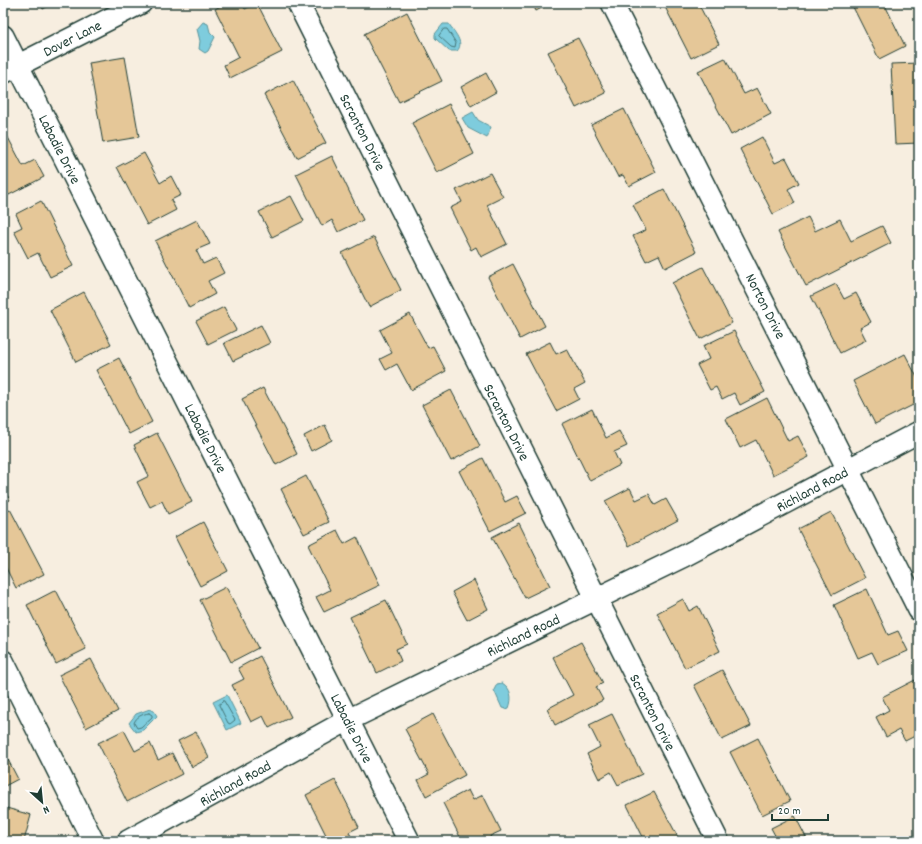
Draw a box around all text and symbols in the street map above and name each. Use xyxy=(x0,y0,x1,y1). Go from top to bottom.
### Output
street label: Dover Lane xyxy=(40,16,106,64)
street label: Scranton Drive xyxy=(332,91,390,176)
street label: Labadie Drive xyxy=(31,111,85,189)
street label: Norton Drive xyxy=(738,270,790,344)
street label: Scranton Drive xyxy=(476,381,534,466)
street label: Labadie Drive xyxy=(177,400,231,478)
street label: Richland Road xyxy=(773,463,853,519)
street label: Richland Road xyxy=(484,610,564,664)
street label: Scranton Drive xyxy=(622,671,680,756)
street label: Labadie Drive xyxy=(323,690,377,768)
street label: Richland Road xyxy=(196,756,276,814)
north arrow xyxy=(22,782,62,822)
scale bar xyxy=(772,796,828,822)
text: N xyxy=(39,801,52,818)
text: 20 m xyxy=(778,803,801,820)

